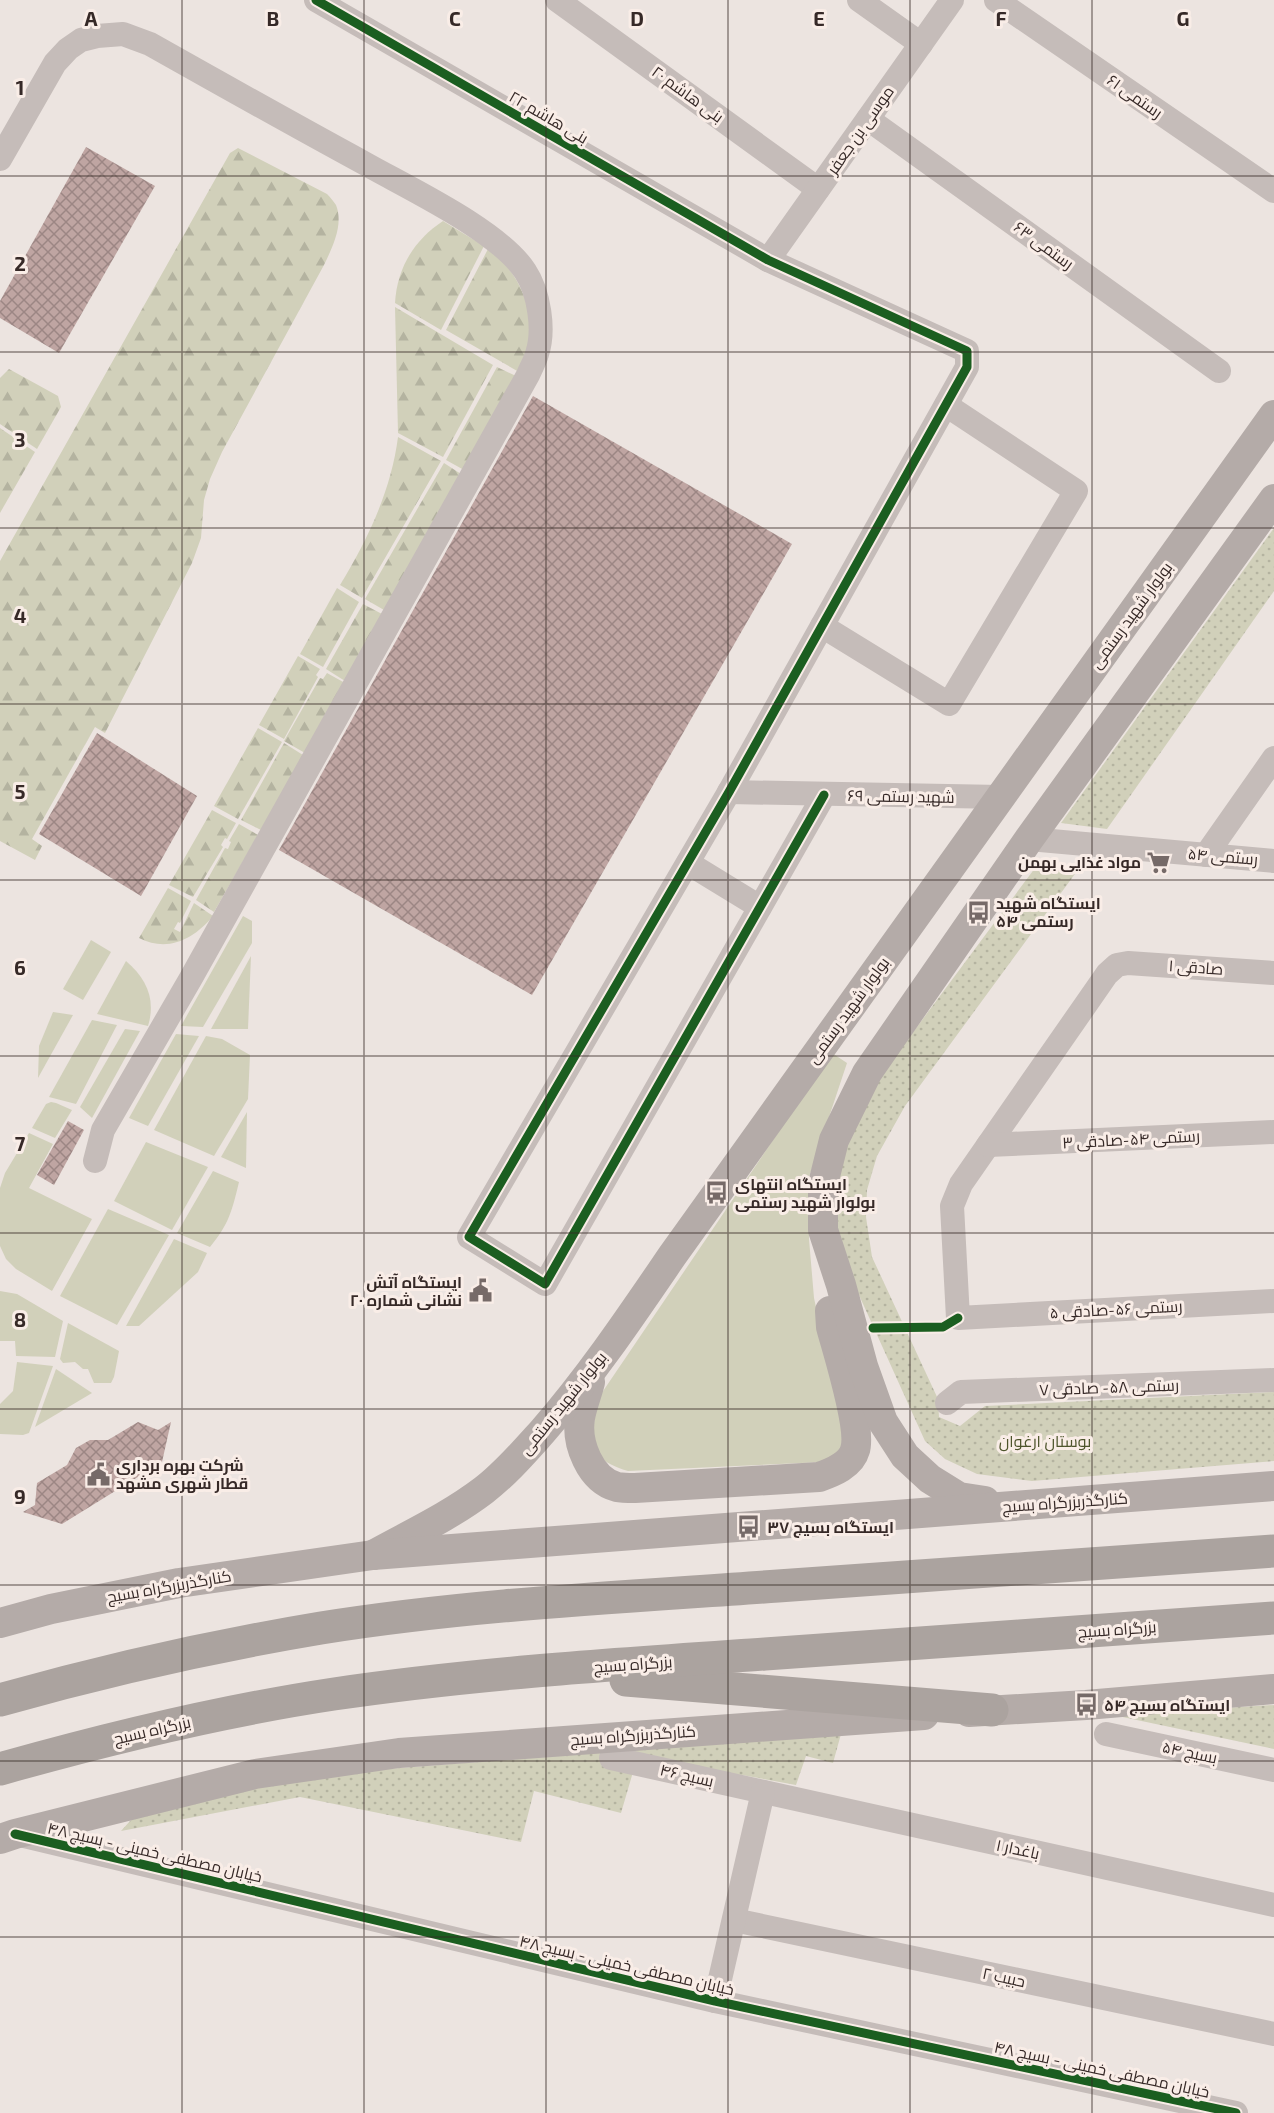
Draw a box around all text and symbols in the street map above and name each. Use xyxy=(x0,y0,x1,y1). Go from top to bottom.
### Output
text: A xyxy=(84,6,98,30)
text: B xyxy=(267,6,279,30)
text: C xyxy=(449,6,461,30)
text: D xyxy=(630,6,644,30)
text: E xyxy=(813,6,825,30)
text: F xyxy=(995,6,1007,30)
text: G xyxy=(1177,6,1189,30)
street label: بنی هاشم ۲۰ xyxy=(647,61,728,128)
street label: رستمی ۶۱ xyxy=(1103,70,1167,123)
text: 1 xyxy=(16,75,24,99)
street label: موسی بن جعفر xyxy=(822,82,899,180)
street label: بنی هاشم ۲۲ xyxy=(505,86,592,149)
street label: رستمی ۶۳ xyxy=(1010,217,1078,274)
text: 2 xyxy=(14,251,26,275)
text: 3 xyxy=(14,427,26,451)
street label: بولوار شهید رستمی xyxy=(1086,558,1177,673)
text: 4 xyxy=(14,603,27,627)
text: 5 xyxy=(14,779,26,803)
street label: شهید رستمی ۶۹ xyxy=(847,785,955,808)
street label: رستمی ۵۴ xyxy=(1187,843,1259,870)
supermarket icon: مواد غذایی بهمن xyxy=(1146,849,1172,875)
place label: مواد غذایی بهمن xyxy=(1018,852,1141,872)
place label: ایستگاه شهید رستمی ۵۴ xyxy=(996,893,1101,931)
bus stop icon: ایستگاه شهید رستمی ۵۴ xyxy=(965,899,991,925)
street label: بولوار شهید رستمی xyxy=(803,953,894,1068)
text: 6 xyxy=(14,955,26,979)
street label: صادقی ۱ xyxy=(1168,955,1224,980)
street label: رستمی ۵۴-صادقی ۳ xyxy=(1062,1125,1200,1154)
text: 7 xyxy=(15,1131,26,1155)
place label: ایستگاه انتهای بولوار شهید رستمی xyxy=(735,1174,875,1212)
bus stop icon: ایستگاه انتهای بولوار شهید رستمی xyxy=(704,1180,730,1206)
place label: ایستگاه آتش نشانی شماره ۲۰ xyxy=(350,1272,462,1310)
public building icon: ایستگاه آتش نشانی شماره ۲۰ xyxy=(467,1278,493,1304)
street label: رستمی ۵۶-صادقی ۵ xyxy=(1049,1296,1183,1323)
text: 8 xyxy=(14,1307,26,1331)
street label: بولوار شهید رستمی xyxy=(515,1347,612,1459)
street label: رستمی ۵۸- صادقی ۷ xyxy=(1039,1375,1179,1400)
park label: بوستان ارغوان xyxy=(999,1431,1091,1452)
place label: شرکت بهره برداری قطار شهری مشهد xyxy=(116,1455,248,1493)
public building icon: شرکت بهره برداری قطار شهری مشهد xyxy=(85,1461,111,1487)
text: 9 xyxy=(14,1484,26,1508)
street label: کنارگذربزرگراه بسیج xyxy=(1001,1488,1129,1518)
bus stop icon: ایستگاه بسیج ۳۷ xyxy=(736,1514,762,1540)
place label: ایستگاه بسیج ۳۷ xyxy=(767,1517,894,1538)
street label: کنارگذربزرگراه بسیج xyxy=(105,1565,233,1609)
street label: بزرگراه بسیج xyxy=(1077,1616,1157,1644)
street label: بزرگراه بسیج xyxy=(593,1651,673,1679)
bus stop icon: ایستگاه بسیج ۵۴ xyxy=(1073,1692,1099,1718)
place label: ایستگاه بسیج ۵۴ xyxy=(1104,1695,1230,1716)
street label: بزرگراه بسیج xyxy=(111,1711,193,1751)
street label: کنارگذربزرگراه بسیج xyxy=(569,1721,697,1751)
street label: بسیج ۵۴ xyxy=(1160,1736,1219,1770)
street label: بسیج ۴۶ xyxy=(658,1759,716,1793)
street label: خیابان مصطفی خمینی - بسیج ۴۸ xyxy=(45,1818,264,1888)
street label: باغدار ۱ xyxy=(994,1835,1042,1863)
street label: خیابان مصطفی خمینی - بسیج ۴۸ xyxy=(517,1931,736,2001)
street label: حبیب ۲ xyxy=(981,1963,1027,1991)
street label: خیابان مصطفی خمینی - بسیج ۴۸ xyxy=(992,2036,1212,2104)

